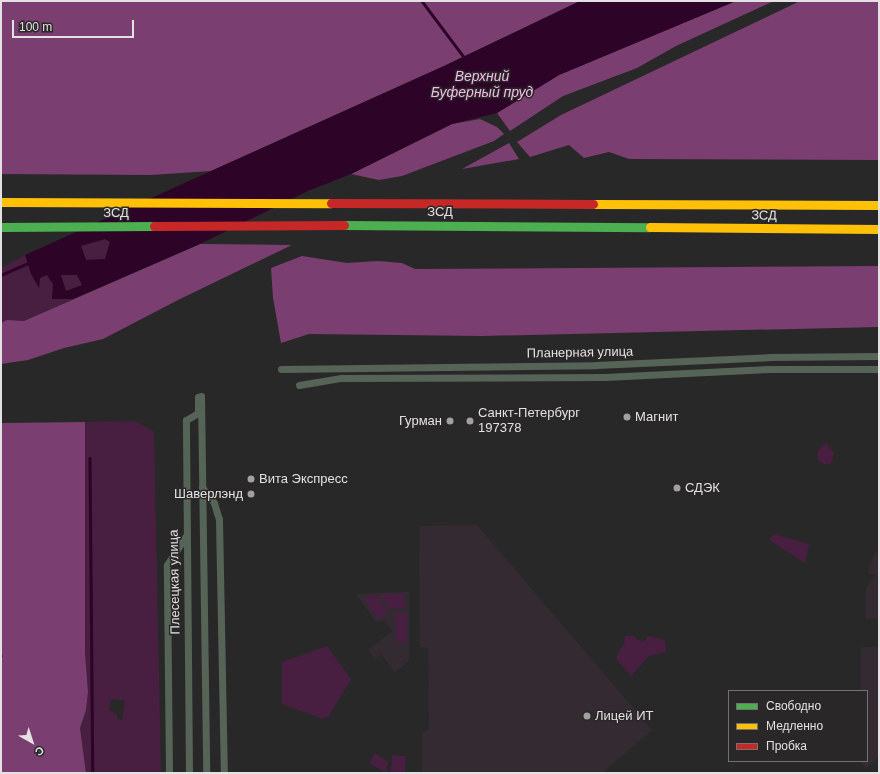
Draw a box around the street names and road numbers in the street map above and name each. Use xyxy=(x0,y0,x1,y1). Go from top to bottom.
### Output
street label: ЗСД xyxy=(427,204,453,220)
street label: ЗСД xyxy=(103,205,129,221)
street label: ЗСД xyxy=(751,208,777,224)
street label: Планерная улица xyxy=(527,344,633,362)
street label: Плесецкая улица xyxy=(166,529,184,635)

